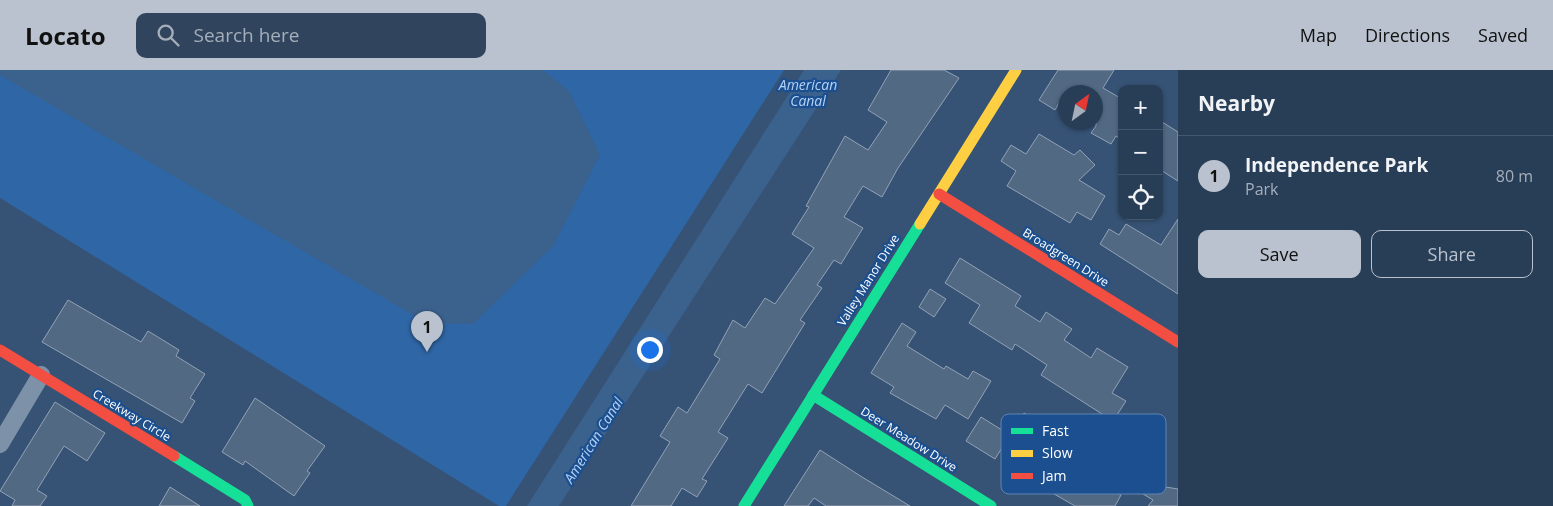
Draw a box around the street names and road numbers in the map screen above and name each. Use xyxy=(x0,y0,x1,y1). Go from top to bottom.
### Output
street label: Broadgreen Drive xyxy=(1020,224,1113,290)
street label: Valley Manor Drive xyxy=(833,231,903,329)
street label: Creekway Circle xyxy=(90,385,174,445)
street label: Deer Meadow Drive xyxy=(858,402,961,476)

